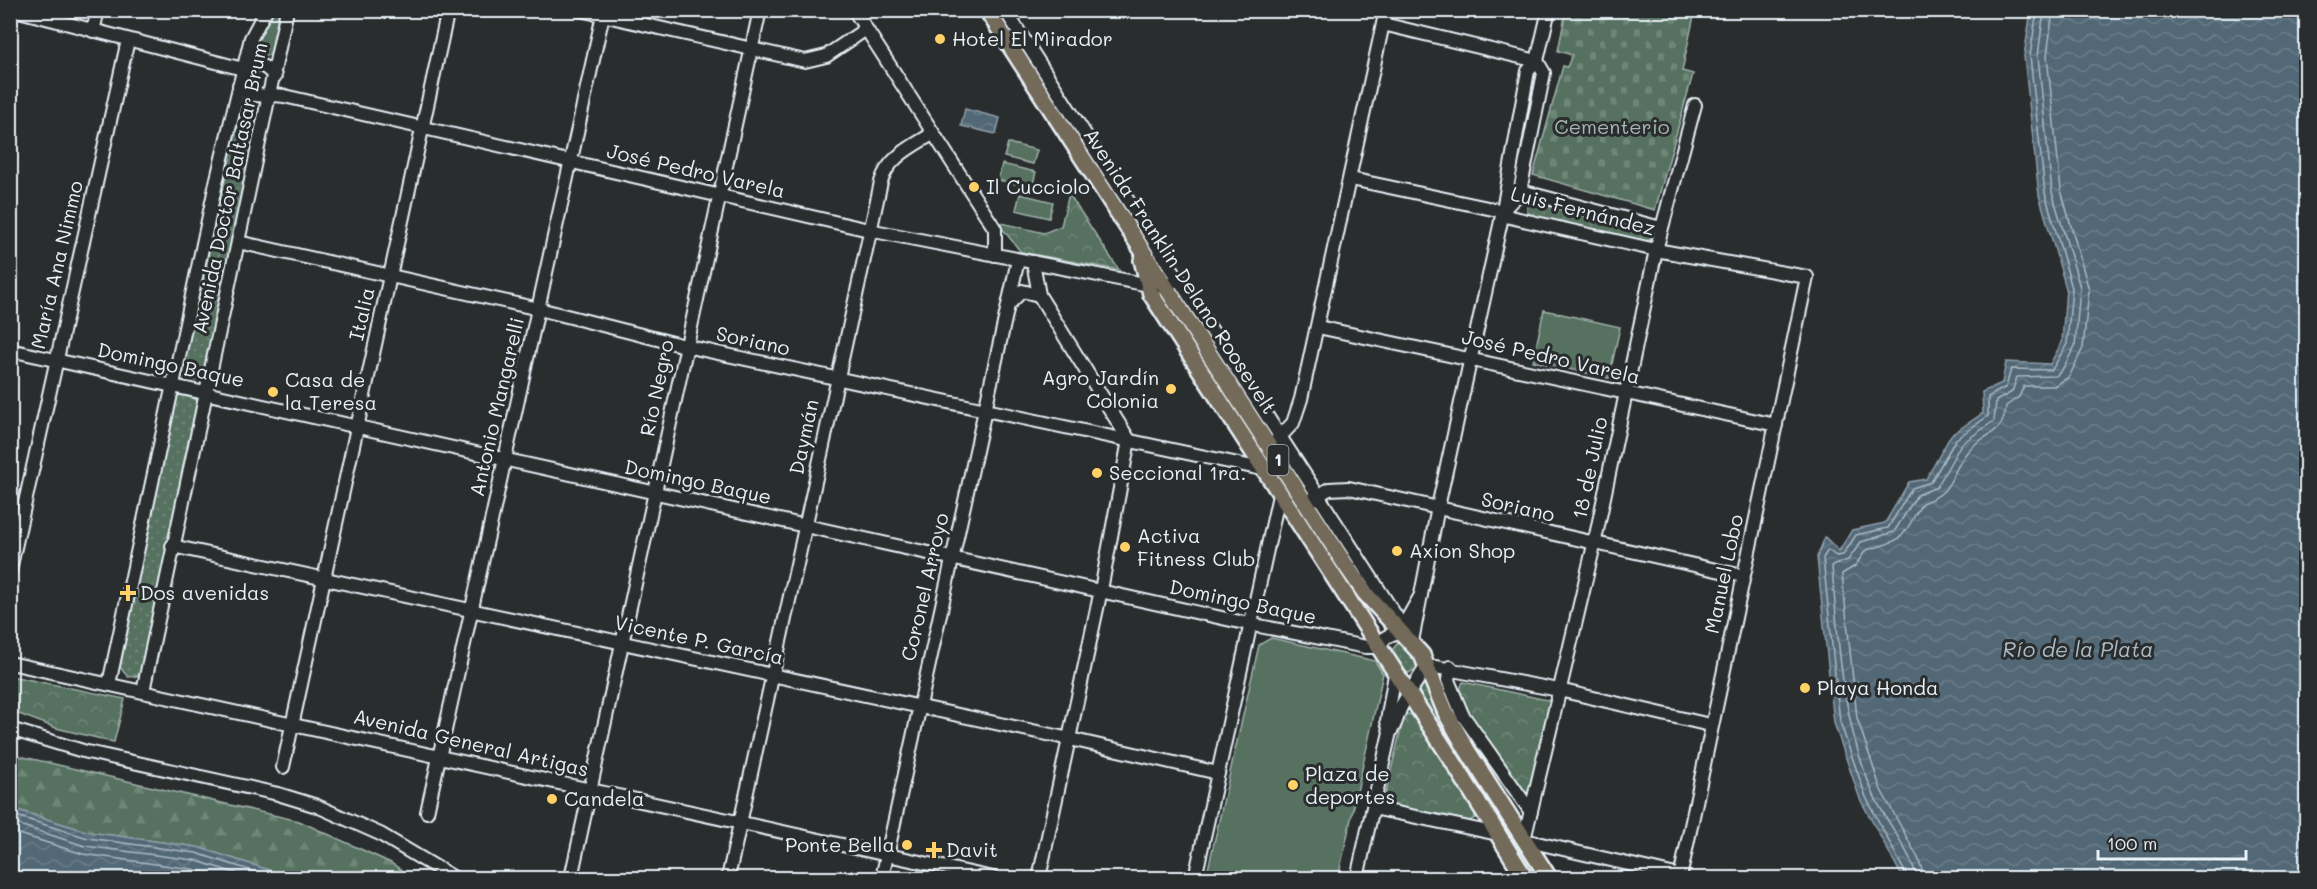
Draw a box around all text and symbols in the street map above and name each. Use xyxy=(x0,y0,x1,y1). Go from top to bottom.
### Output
place label: Hotel El Mirador xyxy=(952,25,1113,51)
marker: Hotel El Mirador xyxy=(933,32,947,46)
street label: Avenida Doctor Baltasar Brum xyxy=(185,40,273,336)
park label: Cementerio xyxy=(1554,113,1670,139)
street label: Avenida Franklin Delano Roosevelt xyxy=(1078,123,1283,418)
street label: José Pedro Varela xyxy=(605,137,788,203)
place label: Il Cucciolo xyxy=(986,173,1090,199)
street label: María Ana Nimmo xyxy=(24,178,88,351)
marker: Il Cucciolo xyxy=(967,180,981,194)
street label: Luis Fernández xyxy=(1508,180,1658,241)
street label: Italia xyxy=(342,285,380,343)
street label: Antonio Mangarelli xyxy=(463,315,529,499)
street label: Soriano xyxy=(714,320,793,361)
street label: José Pedro Varela xyxy=(1460,323,1643,389)
street label: Domingo Baque xyxy=(95,336,247,392)
street label: Río Negro xyxy=(633,337,679,438)
place label: Agro Jardín Colonia xyxy=(1042,364,1159,413)
place label: Casa de la Teresa xyxy=(285,366,377,415)
marker: Agro Jardín Colonia xyxy=(1164,382,1178,396)
marker: Casa de la Teresa xyxy=(266,385,280,399)
street label: Daymán xyxy=(782,397,824,477)
street label: 18 de Julio xyxy=(1566,414,1613,521)
road number: 1 xyxy=(1268,445,1288,475)
street label: Domingo Baque xyxy=(622,453,774,509)
place label: Seccional 1ra. xyxy=(1109,459,1246,485)
marker: Seccional 1ra. xyxy=(1090,466,1104,480)
street label: Soriano xyxy=(1479,485,1558,527)
street label: Coronel Arroyo xyxy=(894,510,954,663)
street label: Manuel Lobo xyxy=(1698,512,1748,636)
place label: Activa Fitness Club xyxy=(1137,522,1255,571)
place label: Axion Shop xyxy=(1409,537,1515,563)
marker: Activa Fitness Club xyxy=(1118,540,1132,554)
marker: Axion Shop xyxy=(1390,544,1404,558)
street label: Domingo Baque xyxy=(1167,573,1319,629)
place label: Dos avenidas xyxy=(140,579,269,605)
marker: Dos avenidas xyxy=(121,586,135,600)
street label: Vicente P. García xyxy=(612,608,786,670)
water label: Río de la Plata xyxy=(2003,635,2153,662)
place label: Playa Honda xyxy=(1817,674,1938,700)
marker: Playa Honda xyxy=(1798,681,1812,695)
street label: Avenida General Artigas xyxy=(351,702,591,782)
place label: Plaza de deportes xyxy=(1305,760,1395,809)
marker: Plaza de deportes xyxy=(1286,778,1300,792)
place label: Candela xyxy=(564,785,644,811)
marker: Candela xyxy=(545,792,559,806)
scale bar xyxy=(2098,823,2246,861)
place label: Ponte Bella xyxy=(785,831,895,857)
text: 100 m xyxy=(2107,831,2157,855)
place label: Davit xyxy=(946,836,998,862)
marker: Ponte Bella xyxy=(900,838,914,852)
marker: Davit xyxy=(927,843,941,857)

